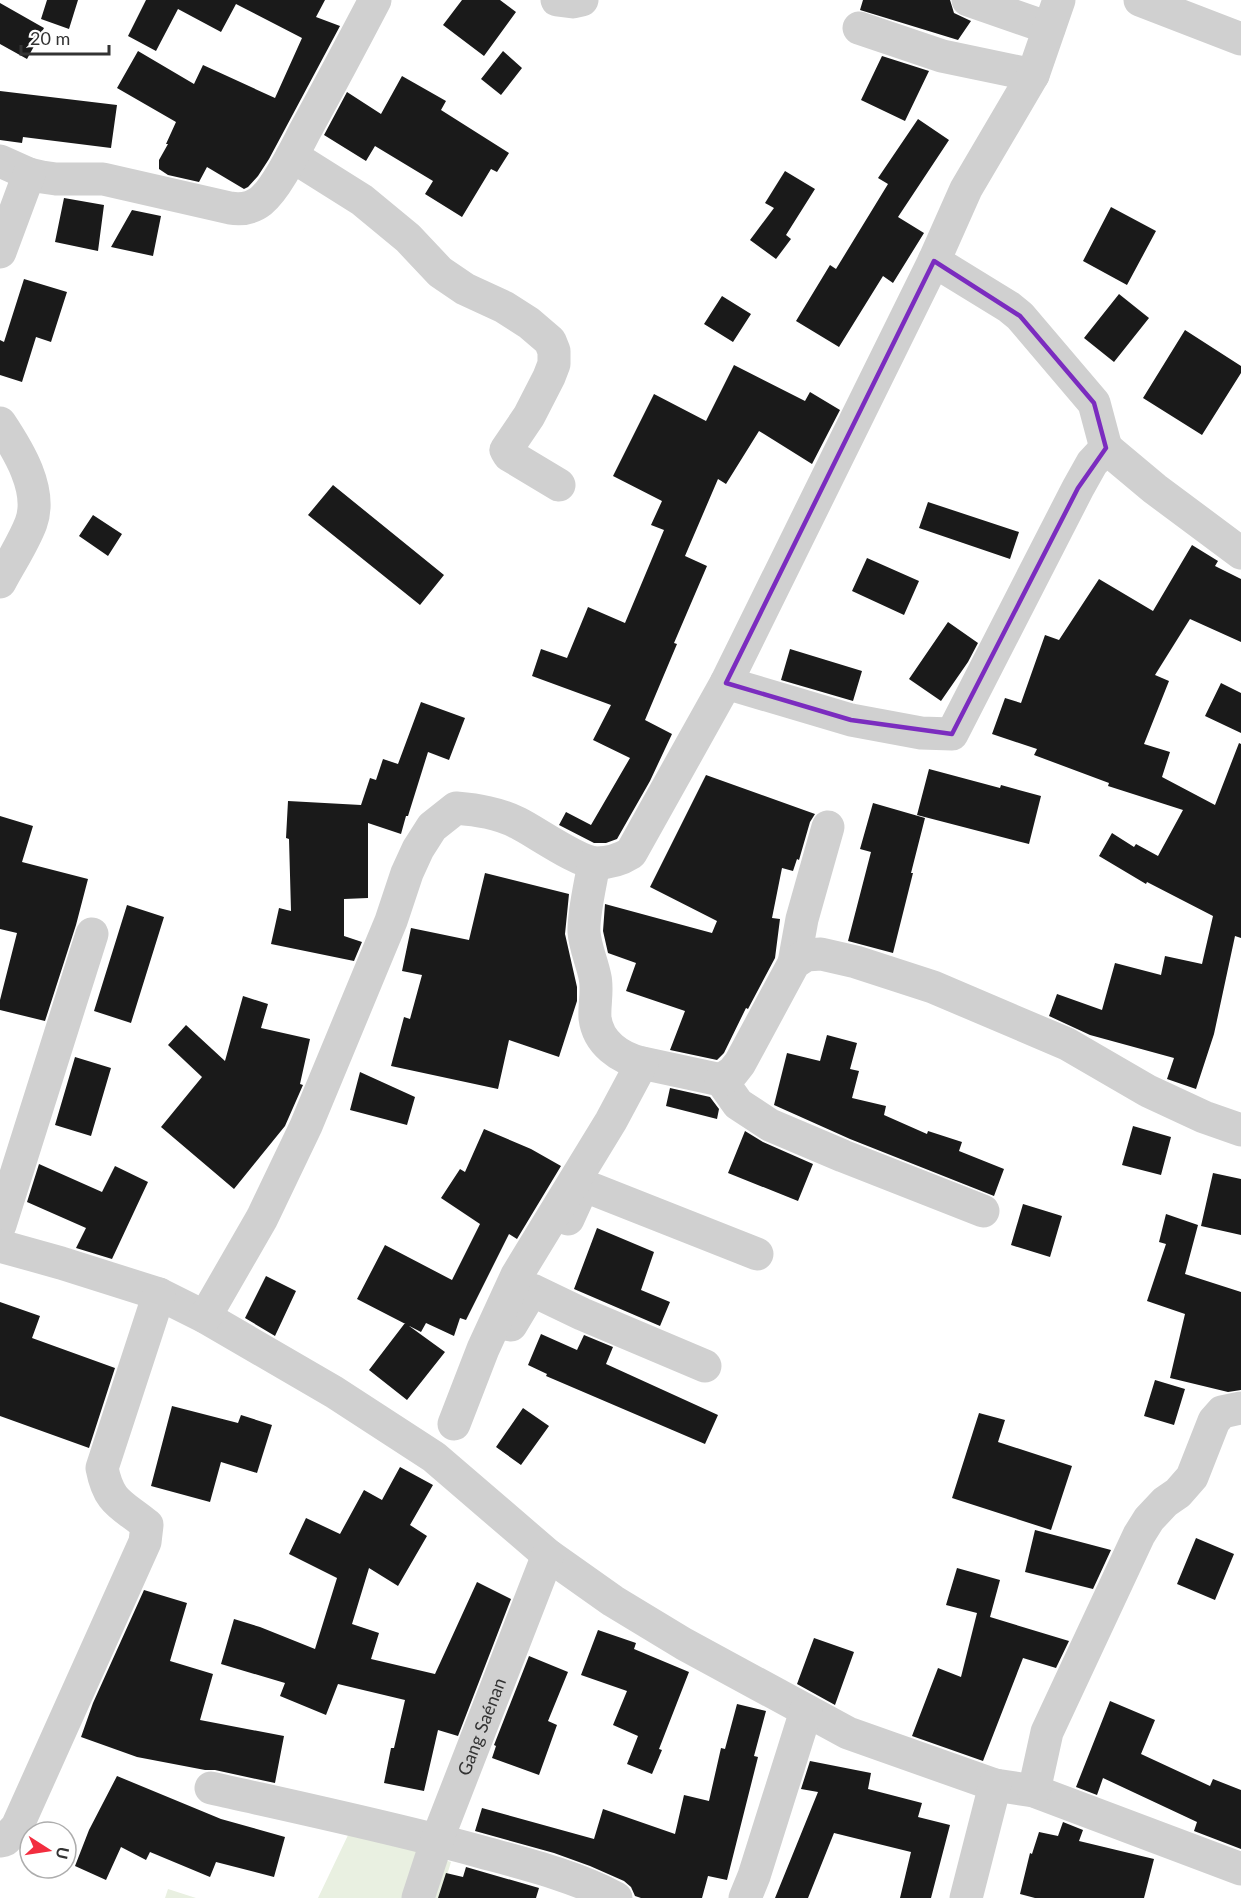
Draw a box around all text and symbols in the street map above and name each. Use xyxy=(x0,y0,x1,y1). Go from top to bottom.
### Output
scale bar xyxy=(21,18,110,56)
text: 20 m xyxy=(30,27,70,49)
street label: Gang Saénan xyxy=(452,1674,510,1778)
north arrow xyxy=(18,1820,78,1880)
text: U xyxy=(53,1845,74,1861)

